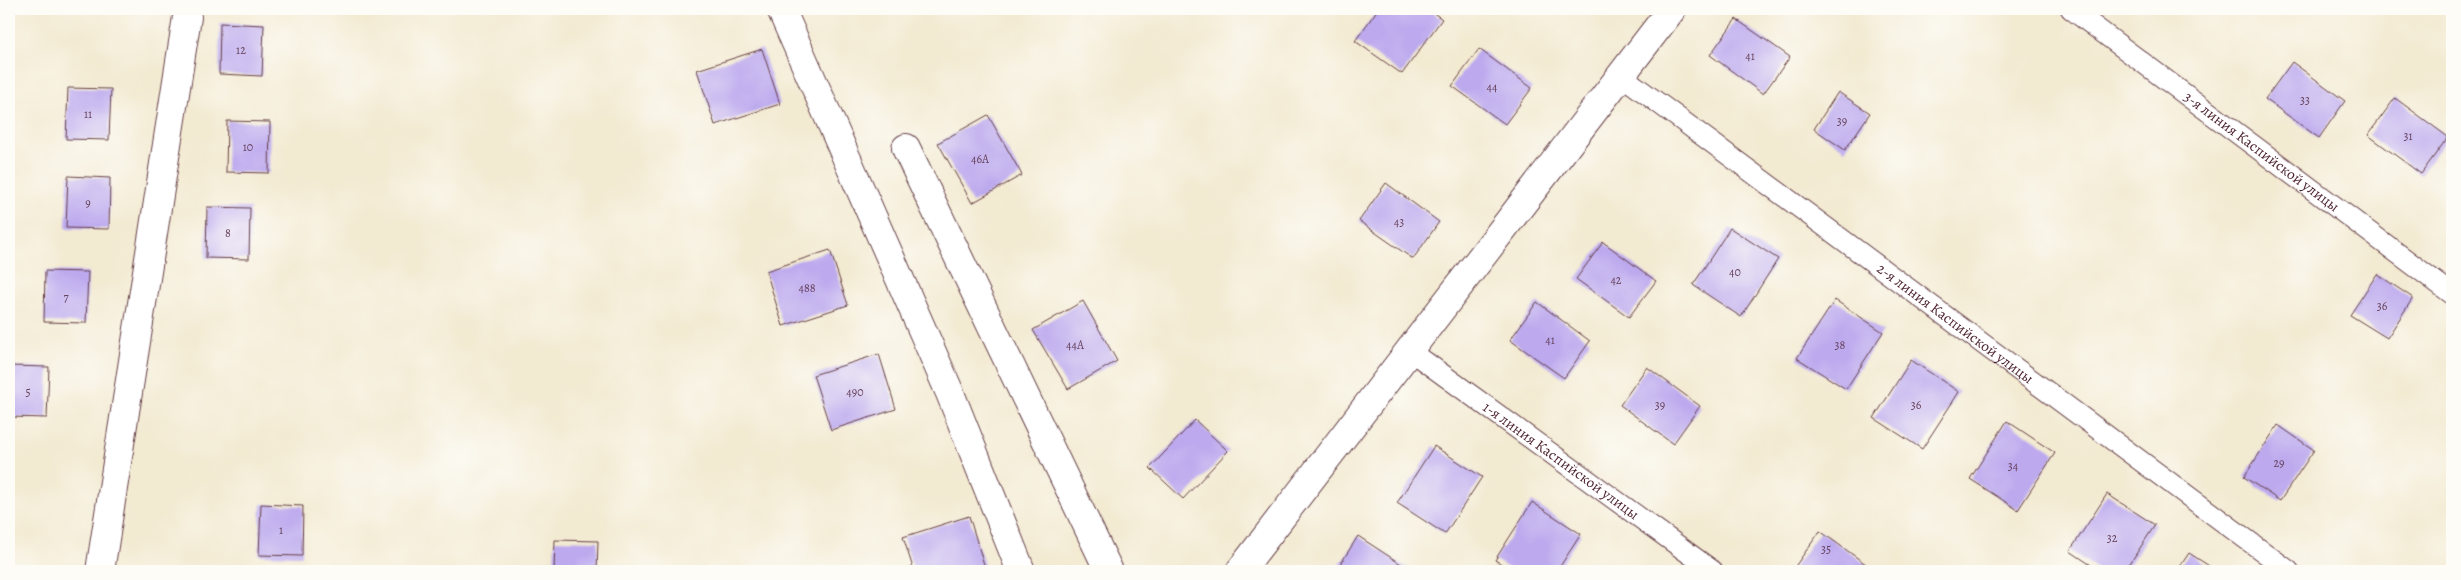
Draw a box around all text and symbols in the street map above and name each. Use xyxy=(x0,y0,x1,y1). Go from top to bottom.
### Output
house number: 12 xyxy=(236,42,246,58)
house number: 41 xyxy=(1745,48,1755,64)
house number: 44 xyxy=(1487,79,1498,95)
street label: 3-я линия Каспийской улицы xyxy=(2180,87,2344,216)
house number: 33 xyxy=(2300,92,2310,108)
house number: 11 xyxy=(84,106,92,122)
house number: 39 xyxy=(1837,113,1847,129)
house number: 31 xyxy=(2403,128,2413,144)
house number: 10 xyxy=(243,139,253,155)
house number: 46А xyxy=(971,151,990,167)
house number: 9 xyxy=(85,195,91,211)
house number: 43 xyxy=(1394,214,1404,230)
house number: 8 xyxy=(225,225,231,241)
street label: 2-я линия Каспийской улицы xyxy=(1873,259,2038,388)
house number: 40 xyxy=(1729,264,1741,280)
house number: 42 xyxy=(1610,272,1622,288)
house number: 488 xyxy=(798,280,816,296)
house number: 7 xyxy=(63,289,69,305)
house number: 36 xyxy=(2377,298,2388,314)
house number: 41 xyxy=(1545,332,1555,348)
house number: 44А xyxy=(1066,337,1085,353)
house number: 38 xyxy=(1835,337,1846,353)
house number: 5 xyxy=(25,384,31,400)
house number: 490 xyxy=(846,384,864,400)
street label: 1-я линия Каспийской улицы xyxy=(1479,397,1643,524)
house number: 39 xyxy=(1655,397,1665,413)
house number: 36 xyxy=(1911,397,1922,413)
house number: 29 xyxy=(2273,455,2285,471)
house number: 34 xyxy=(2008,458,2019,474)
house number: 1 xyxy=(279,522,283,538)
house number: 32 xyxy=(2107,530,2118,546)
house number: 35 xyxy=(1821,541,1831,557)

